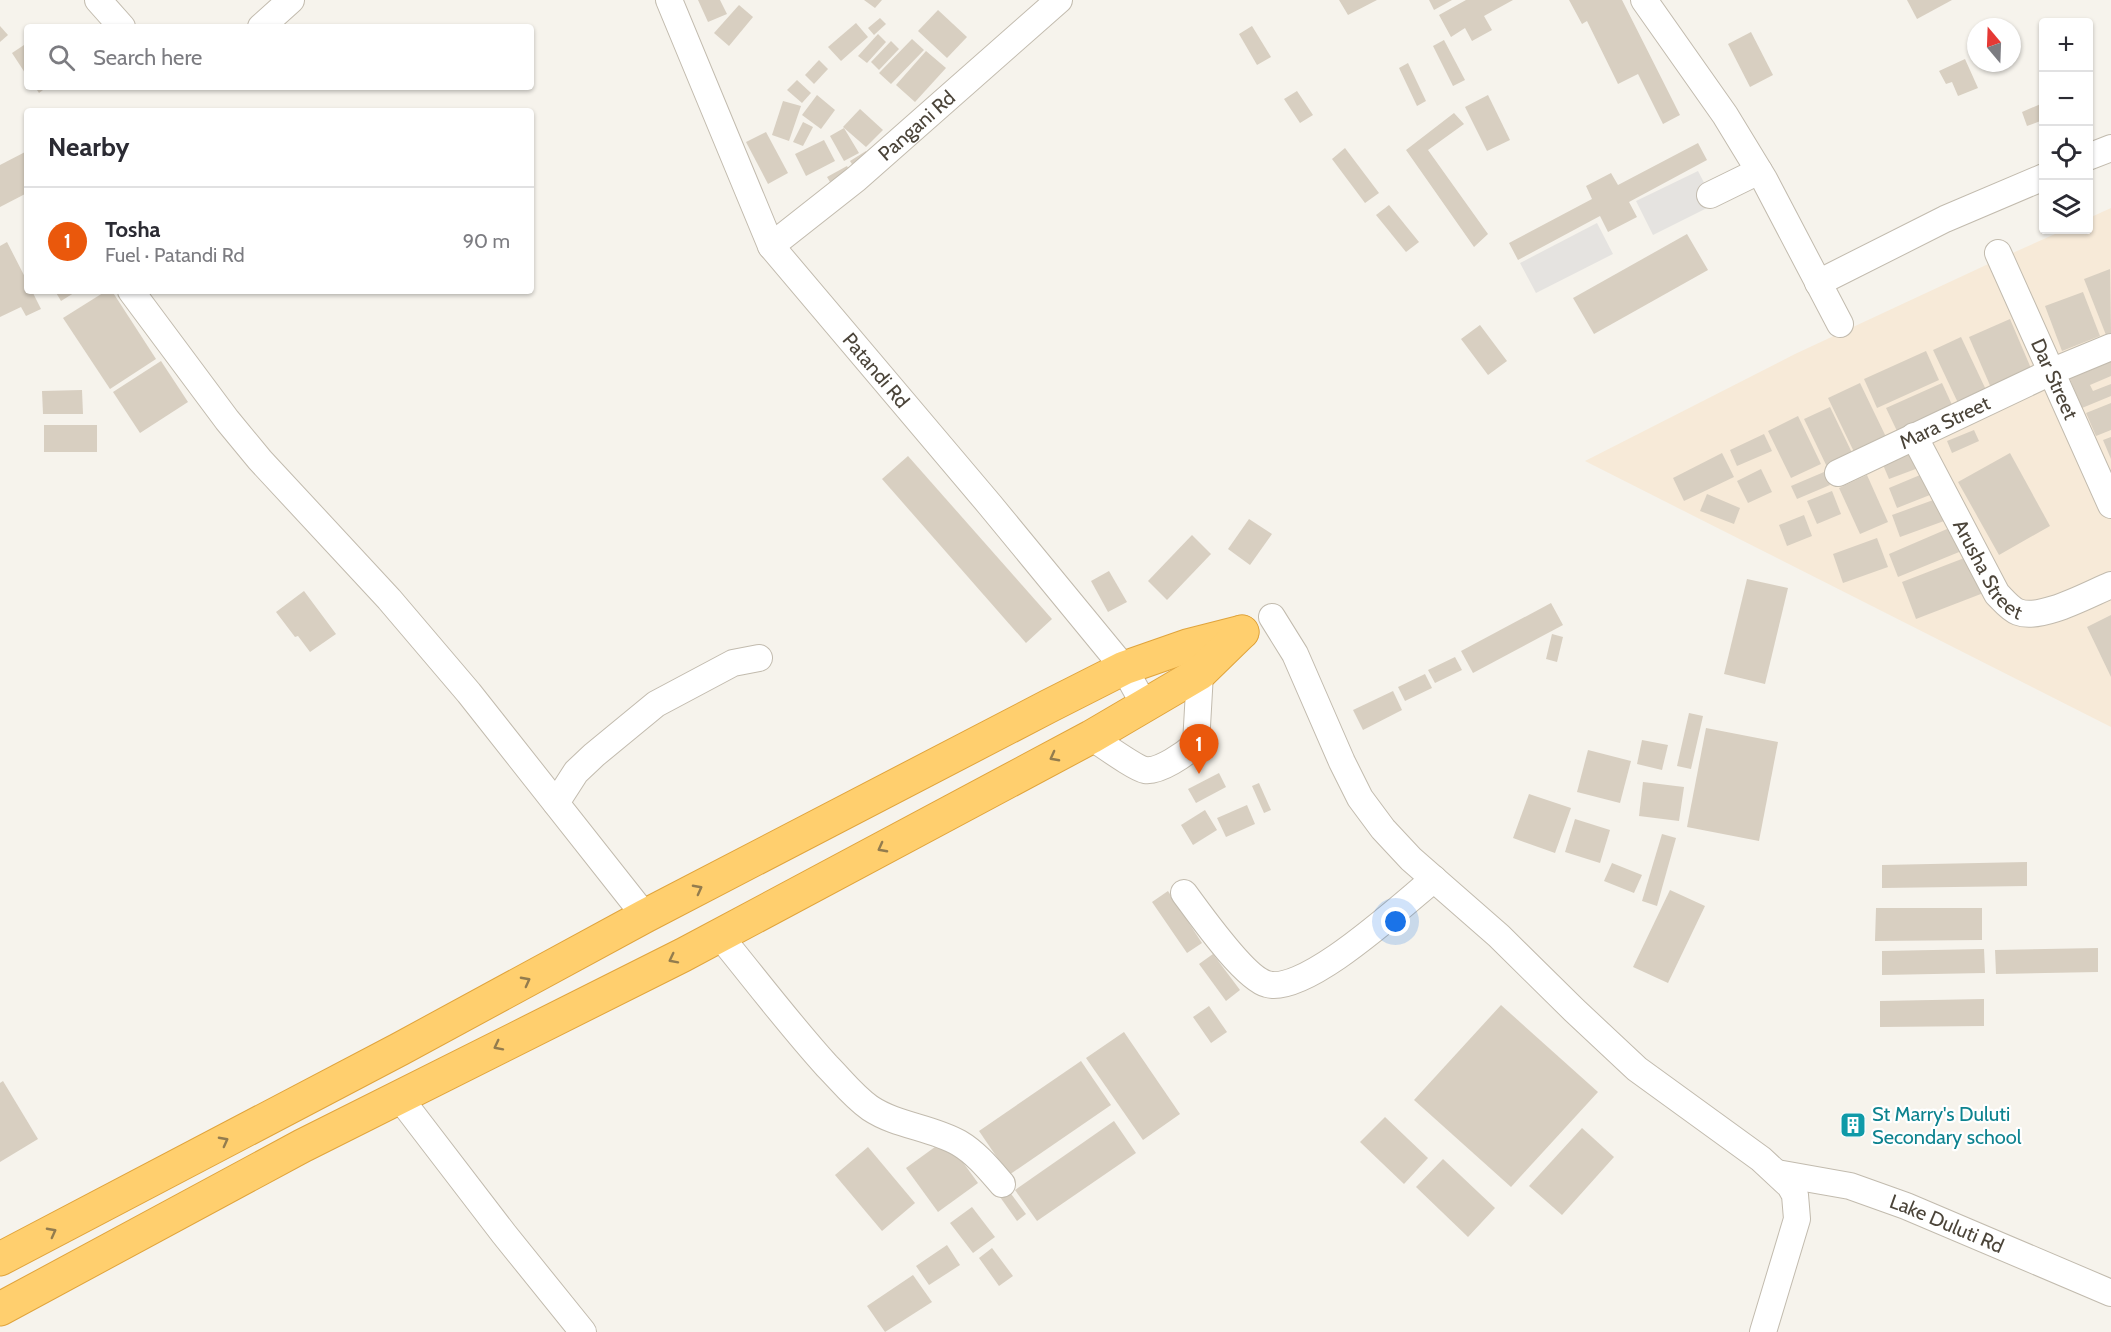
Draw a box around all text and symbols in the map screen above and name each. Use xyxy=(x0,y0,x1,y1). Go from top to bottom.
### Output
north arrow xyxy=(1967,18,2021,72)
map controls xyxy=(2039,18,2093,234)
button: + xyxy=(2039,18,2093,72)
search box xyxy=(24,24,534,90)
icon: search xyxy=(45,41,78,74)
text: Search here xyxy=(93,44,202,71)
button: − xyxy=(2039,72,2093,126)
street label: Pangani Rd xyxy=(873,85,960,166)
button: locate xyxy=(2039,126,2093,180)
text: Nearby xyxy=(48,131,129,163)
button: layers xyxy=(2039,180,2093,234)
text: Tosha xyxy=(105,216,161,243)
text: 1 xyxy=(64,229,71,253)
text: 90 m xyxy=(463,229,510,253)
text: Fuel · Patandi Rd xyxy=(105,243,245,267)
street label: Patandi Rd xyxy=(838,328,915,413)
street label: Dar Street xyxy=(2026,335,2083,423)
street label: Mara Street xyxy=(1895,391,1994,454)
street label: Arusha Street xyxy=(1948,515,2026,625)
pin: 1 xyxy=(1180,724,1218,774)
one-way arrow xyxy=(1050,750,1061,761)
one-way arrow xyxy=(878,841,888,852)
one-way arrow xyxy=(692,884,703,896)
your location xyxy=(1381,907,1410,936)
one-way arrow xyxy=(668,952,679,964)
one-way arrow xyxy=(520,977,531,988)
one-way arrow xyxy=(494,1039,505,1051)
place label: St Marry's Duluti Secondary school xyxy=(1872,1102,2022,1149)
building icon: St Marry's Duluti Secondary school xyxy=(1838,1110,1868,1140)
one-way arrow xyxy=(218,1137,229,1148)
street label: Lake Duluti Rd xyxy=(1887,1189,2007,1258)
one-way arrow xyxy=(45,1227,56,1239)

